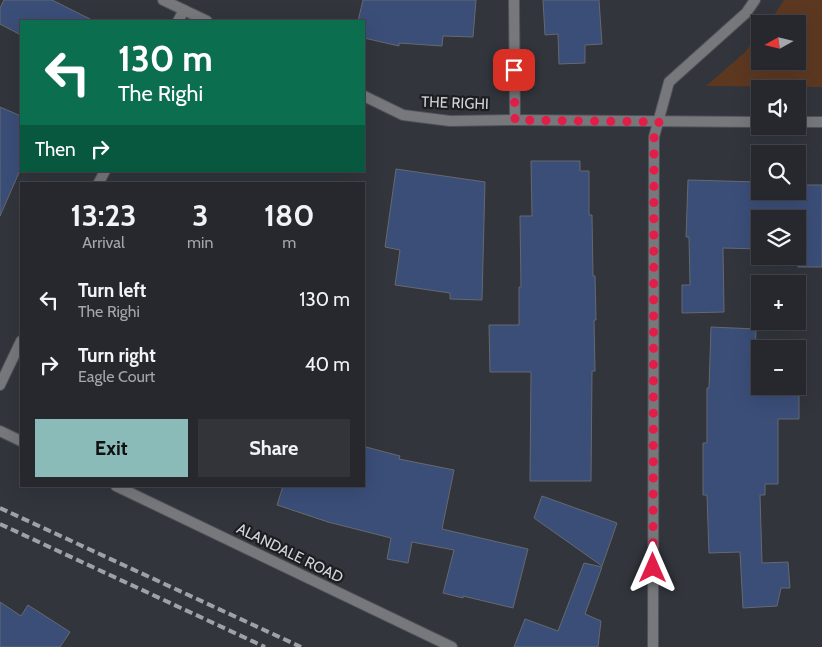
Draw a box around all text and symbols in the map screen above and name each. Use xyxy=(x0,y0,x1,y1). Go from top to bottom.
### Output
north arrow xyxy=(751,15,806,70)
map controls xyxy=(751,15,806,395)
text: 130 m xyxy=(118,37,213,80)
icon: left xyxy=(35,40,100,105)
pin xyxy=(493,49,535,91)
icon: arrive xyxy=(500,56,528,84)
text: The Righi xyxy=(118,80,203,107)
button: sound xyxy=(751,80,806,135)
street label: THE RIGHI xyxy=(421,93,489,113)
icon: right xyxy=(86,135,114,163)
text: Then xyxy=(35,138,76,161)
button: search xyxy=(751,145,806,200)
text: 13:23 xyxy=(71,197,137,234)
text: 3 xyxy=(192,197,208,234)
text: 180 xyxy=(264,197,314,234)
button: layers xyxy=(751,210,806,265)
text: Arrival xyxy=(82,233,125,252)
text: min xyxy=(187,233,213,252)
text: m xyxy=(282,233,296,252)
button: + xyxy=(751,275,806,330)
text: Turn left xyxy=(78,279,146,302)
icon: left xyxy=(35,286,63,314)
text: 130 m xyxy=(299,288,350,311)
text: The Righi xyxy=(78,302,140,321)
button: − xyxy=(751,340,806,395)
text: Turn right xyxy=(78,344,156,367)
icon: right xyxy=(35,351,63,379)
text: 40 m xyxy=(305,353,350,376)
text: Eagle Court xyxy=(78,367,155,386)
button: Exit xyxy=(35,419,188,477)
button: Share xyxy=(198,419,350,477)
street label: ALANDALE ROAD xyxy=(234,519,346,587)
position arrow xyxy=(626,541,678,593)

